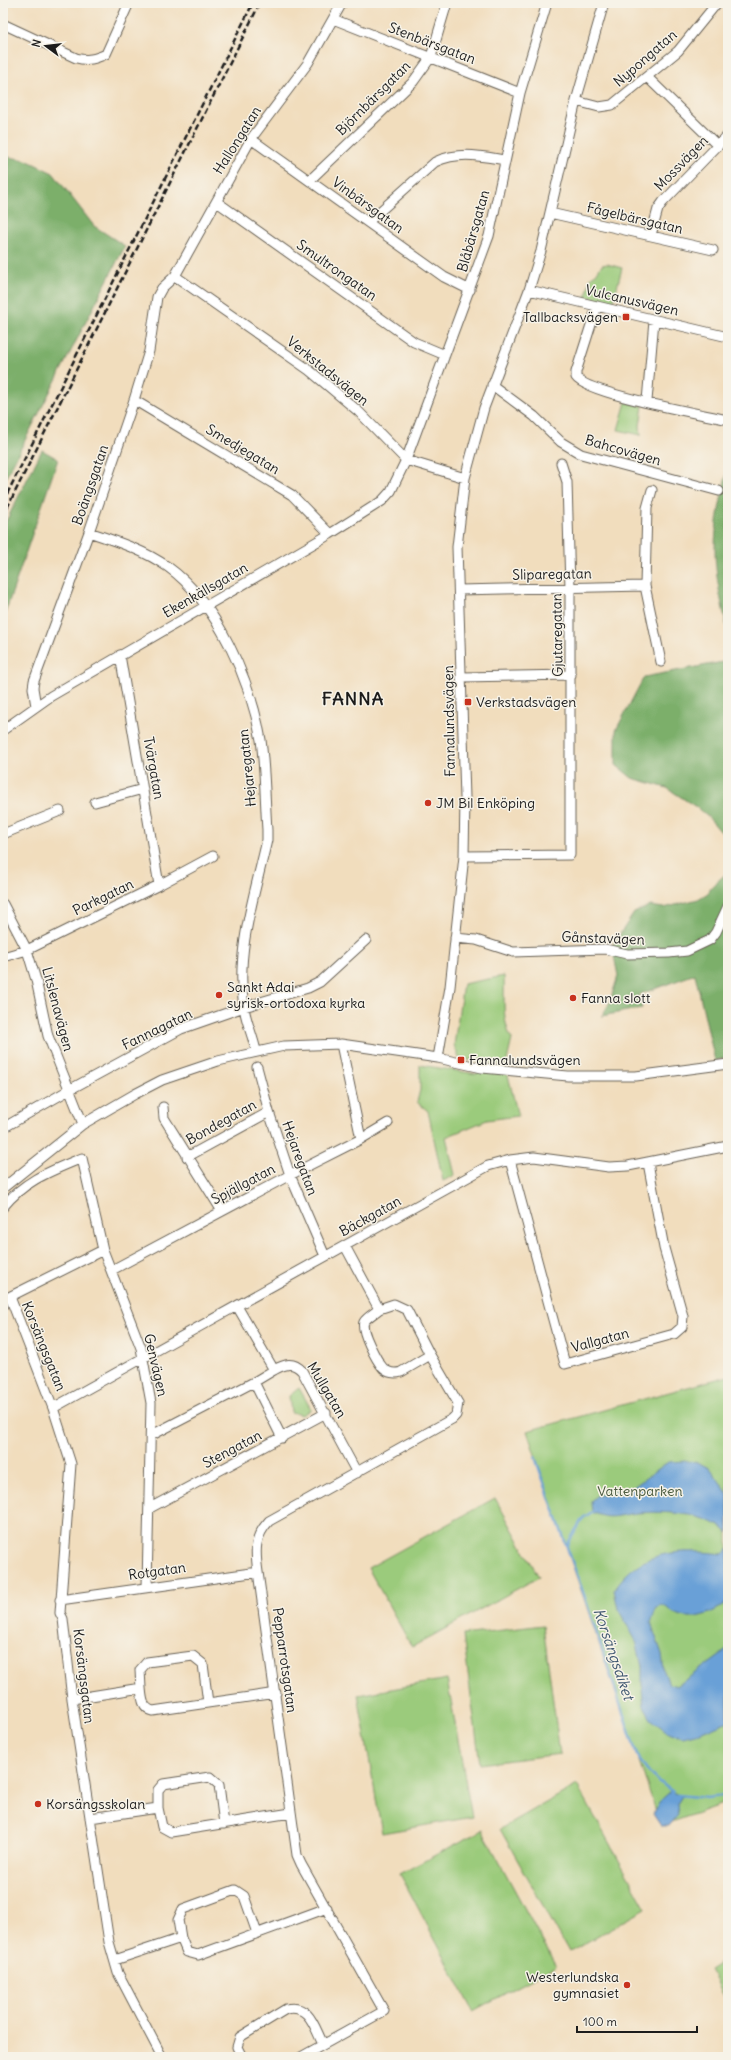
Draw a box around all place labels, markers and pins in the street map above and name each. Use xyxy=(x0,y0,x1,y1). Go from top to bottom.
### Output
place label: Tallbacksvägen xyxy=(523,308,618,326)
marker: Tallbacksvägen xyxy=(621,312,631,322)
place label: Verkstadsvägen xyxy=(476,693,576,711)
marker: Verkstadsvägen xyxy=(463,697,473,707)
place label: JM Bil Enköping xyxy=(436,794,535,812)
marker: JM Bil Enköping xyxy=(423,798,433,808)
place label: Sankt Adai syrisk-ortodoxa kyrka xyxy=(227,978,365,1012)
place label: Fanna slott xyxy=(581,989,651,1007)
marker: Sankt Adai syrisk-ortodoxa kyrka xyxy=(214,990,224,1000)
marker: Fanna slott xyxy=(568,993,578,1003)
place label: Fannalundsvägen xyxy=(469,1051,581,1069)
marker: Fannalundsvägen xyxy=(456,1055,466,1065)
place label: Korsängsskolan xyxy=(46,1795,145,1813)
marker: Korsängsskolan xyxy=(33,1799,43,1809)
place label: Westerlundska gymnasiet xyxy=(526,1968,619,2002)
marker: Westerlundska gymnasiet xyxy=(622,1980,632,1990)

